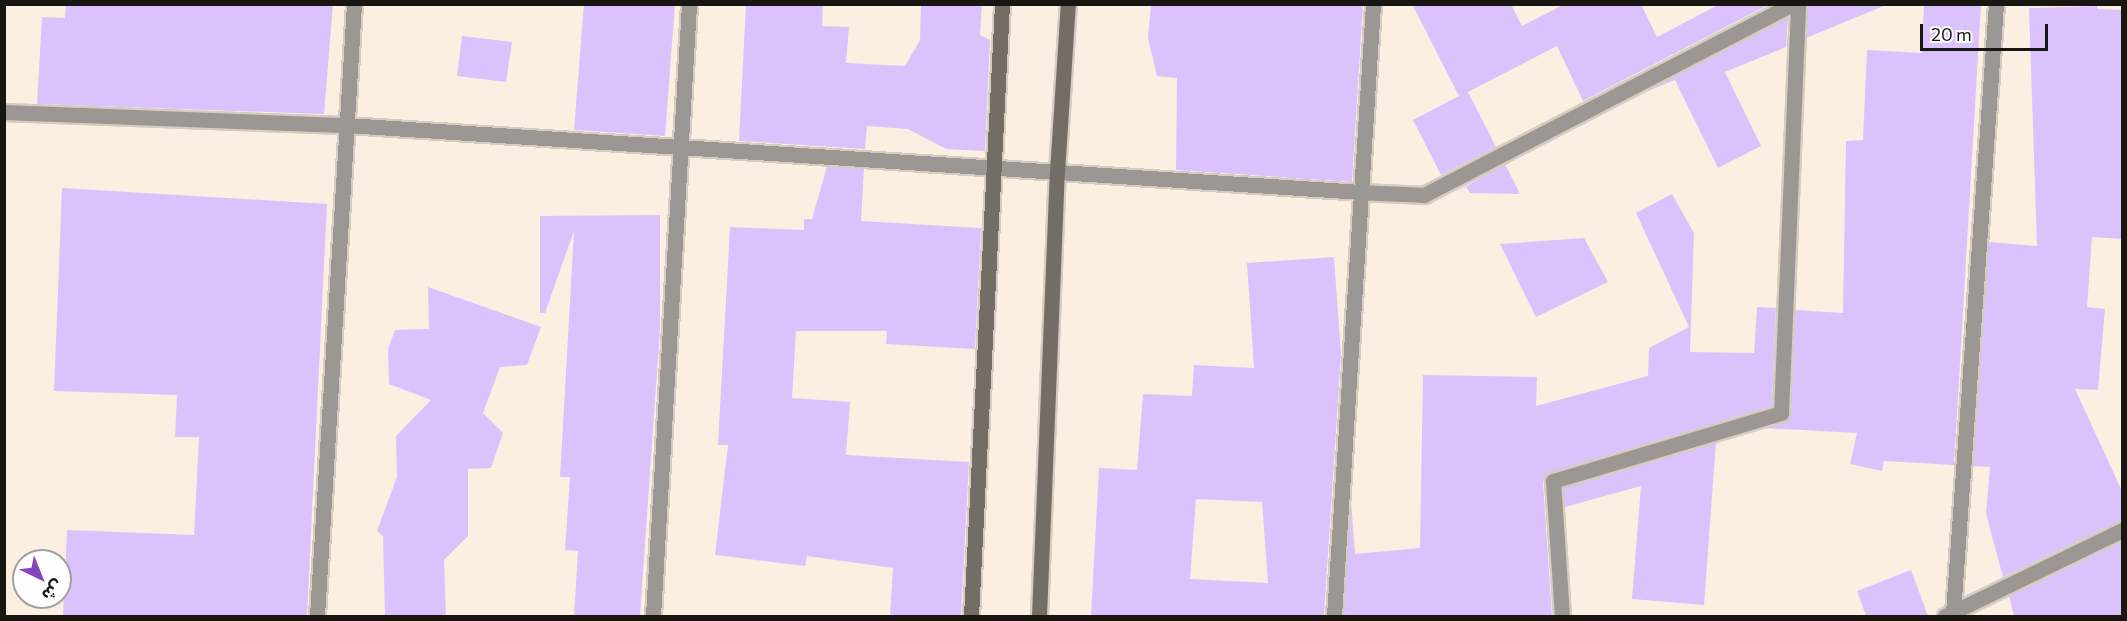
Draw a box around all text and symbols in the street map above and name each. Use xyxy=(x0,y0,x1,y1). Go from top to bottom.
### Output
scale bar xyxy=(1923,12,2050,50)
text: 20 m xyxy=(1931,23,1972,45)
north arrow xyxy=(12,549,72,609)
text: ش xyxy=(39,577,68,605)

